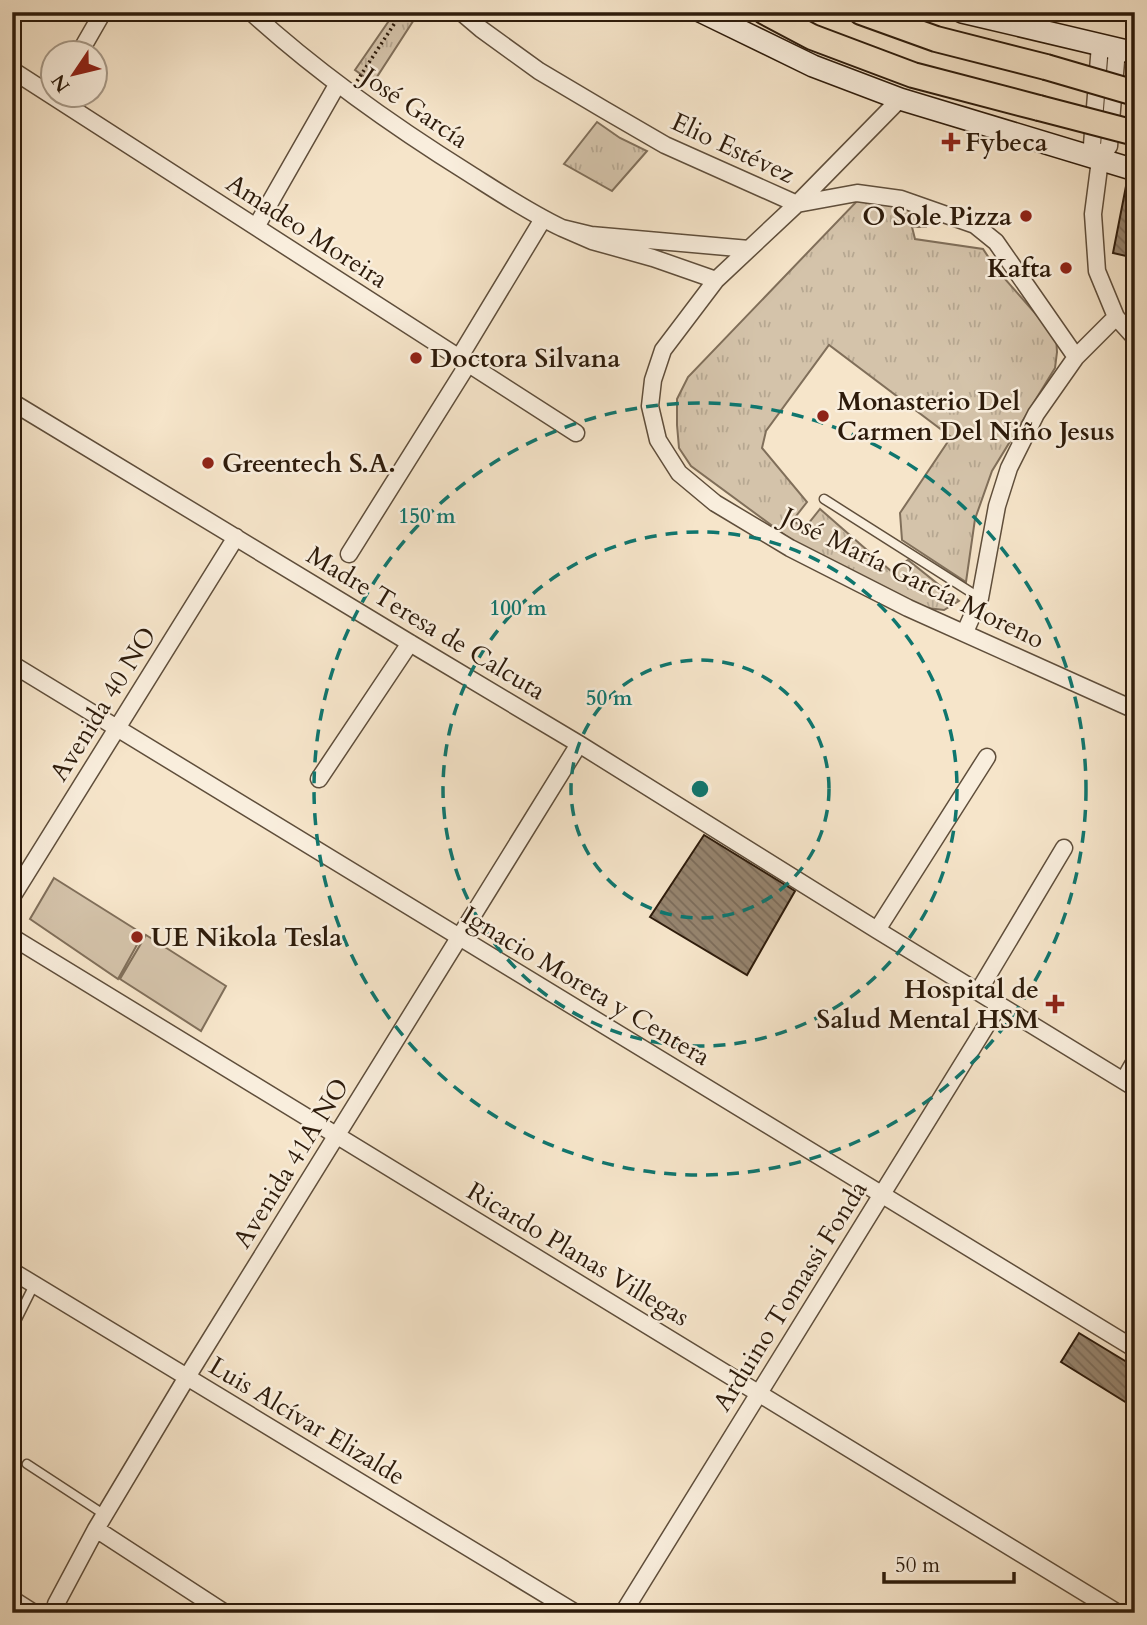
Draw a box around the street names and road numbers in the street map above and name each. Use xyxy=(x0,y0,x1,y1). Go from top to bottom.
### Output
street label: José García xyxy=(351,57,475,157)
street label: Elio Estévez xyxy=(666,104,801,192)
street label: Amadeo Moreira xyxy=(219,166,395,296)
street label: José María García Moreno xyxy=(772,497,1050,657)
street label: Madre Teresa de Calcuta xyxy=(300,538,552,708)
street label: Avenida 40 NO xyxy=(42,620,164,788)
street label: Ignacio Moreta y Centera xyxy=(455,898,717,1074)
street label: Avenida 41A NO xyxy=(225,1071,357,1255)
street label: Ricardo Planas Villegas xyxy=(460,1174,696,1334)
street label: Arduino Tomassi Fonda xyxy=(705,1174,875,1418)
street label: Luis Alcívar Elizalde xyxy=(202,1349,412,1493)

